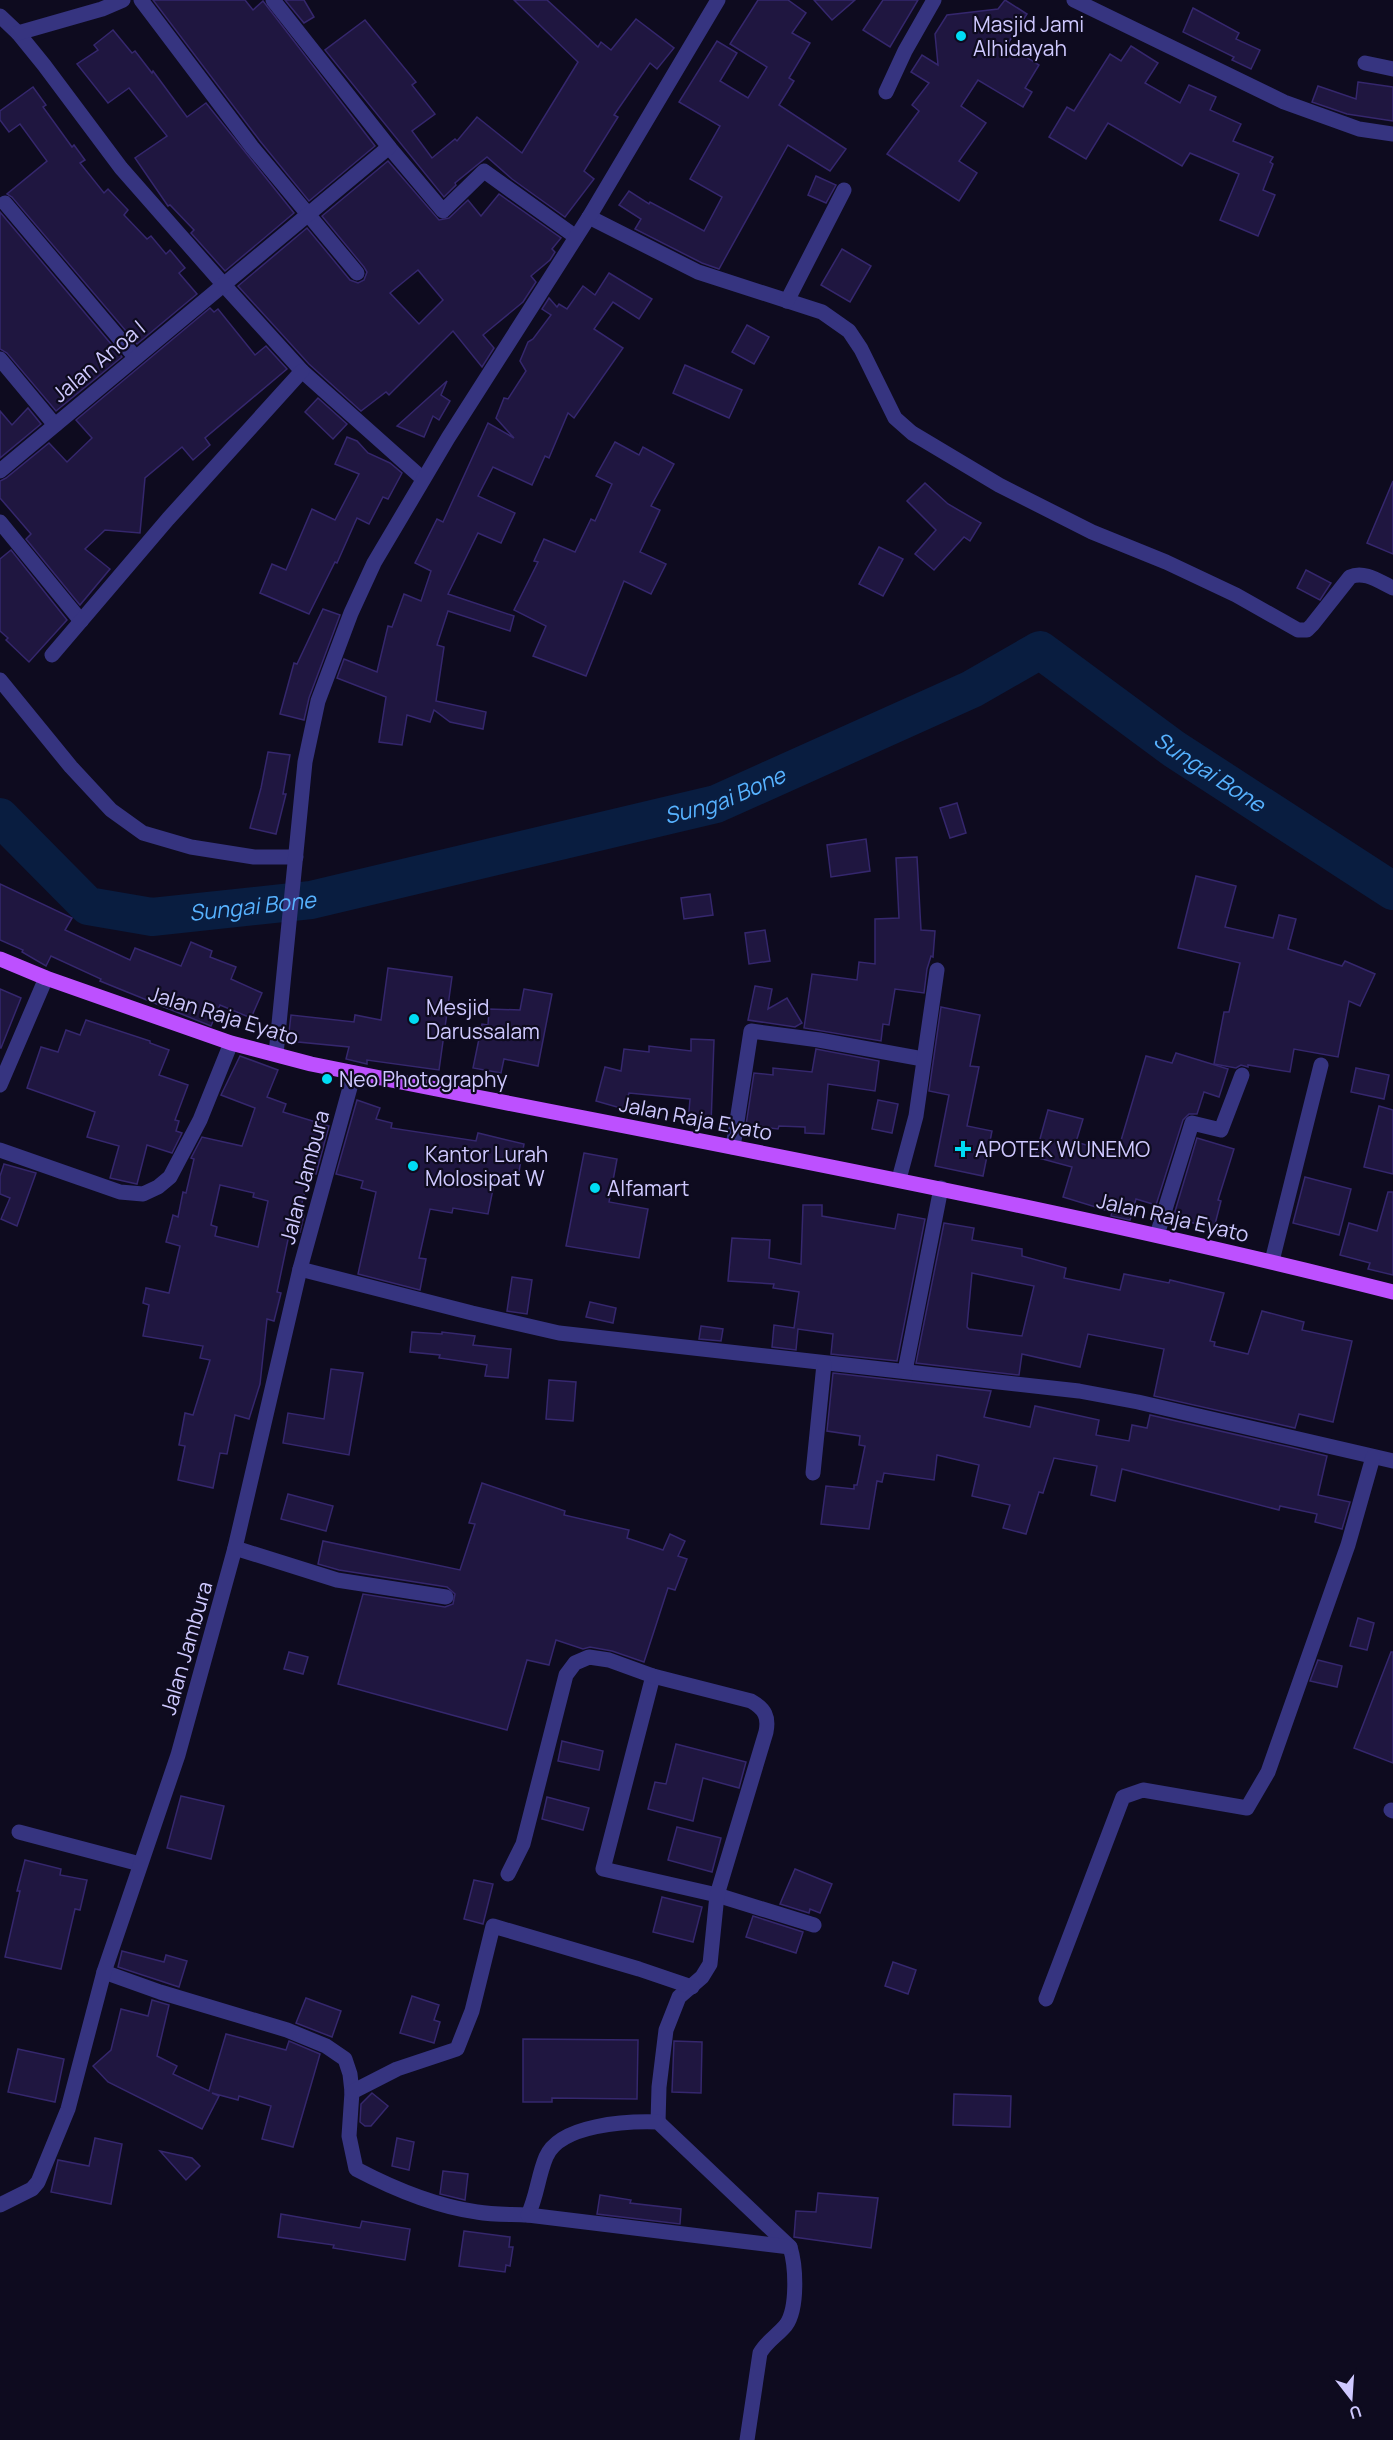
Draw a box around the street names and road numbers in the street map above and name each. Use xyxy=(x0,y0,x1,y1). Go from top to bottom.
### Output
street label: Jalan Anoa I xyxy=(46,314,150,408)
street label: Jalan Raja Eyato xyxy=(146,979,302,1051)
street label: Jalan Raja Eyato xyxy=(617,1089,775,1147)
street label: Jalan Jambura xyxy=(273,1107,335,1247)
street label: Jalan Raja Eyato xyxy=(1094,1186,1252,1248)
street label: Jalan Jambura xyxy=(154,1578,218,1718)

